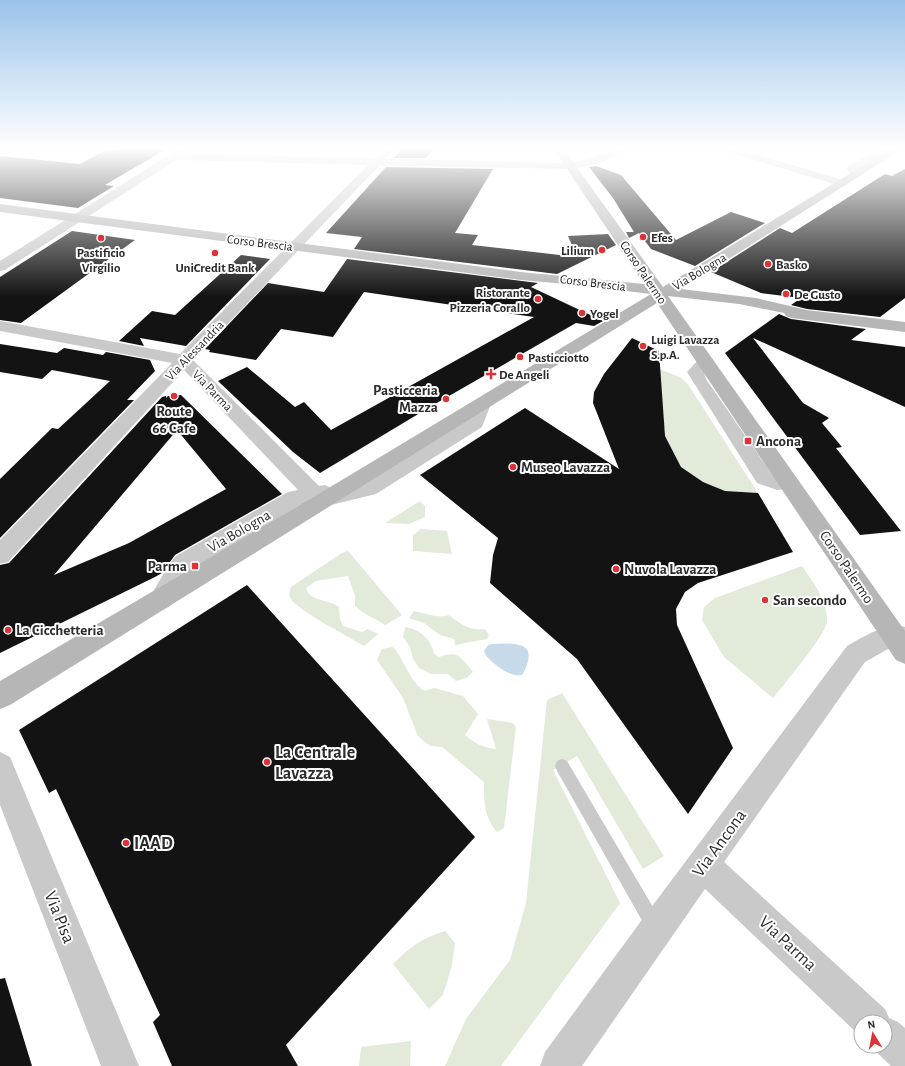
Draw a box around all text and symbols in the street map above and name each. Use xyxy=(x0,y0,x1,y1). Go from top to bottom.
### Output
marker: Efes xyxy=(638,232,648,242)
place label: Efes xyxy=(651,232,673,245)
marker: Pastificio Virgilio xyxy=(96,233,106,243)
street label: Corso Brescia xyxy=(226,233,294,254)
street label: Corso Palermo xyxy=(617,239,669,307)
place label: Lilium xyxy=(561,245,594,258)
marker: Lilium xyxy=(597,245,607,255)
place label: Pastificio Virgilio xyxy=(77,247,126,275)
marker: UniCredit Bank xyxy=(210,248,220,258)
street label: Via Bologna xyxy=(670,251,729,293)
marker: Basko xyxy=(763,259,773,269)
place label: Basko xyxy=(776,259,808,272)
place label: UniCredit Bank xyxy=(175,262,255,275)
street label: Corso Brescia xyxy=(559,273,627,294)
place label: Ristorante Pizzeria Corallo xyxy=(449,287,531,315)
marker: De Gusto xyxy=(781,289,791,299)
place label: De Gusto xyxy=(794,289,841,302)
marker: Ristorante Pizzeria Corallo xyxy=(533,294,543,304)
marker: Yogel xyxy=(577,308,587,318)
place label: Yogel xyxy=(590,308,619,321)
street label: Via Alessandria xyxy=(163,319,227,383)
place label: Luigi Lavazza S.p.A. xyxy=(651,334,720,362)
marker: Luigi Lavazza S.p.A. xyxy=(638,341,648,351)
marker: Pasticciotto xyxy=(515,352,525,362)
place label: Pasticciotto xyxy=(528,352,589,365)
street label: Via Parma xyxy=(189,368,235,414)
marker: De Angeli xyxy=(486,369,496,379)
place label: De Angeli xyxy=(499,369,550,382)
place label: Pasticceria Mazza xyxy=(373,383,438,415)
marker: Route 66 Cafe xyxy=(169,391,179,401)
marker: Pasticceria Mazza xyxy=(441,394,451,404)
place label: Route 66 Cafe xyxy=(152,404,196,436)
place label: Ancona xyxy=(756,434,801,449)
marker: Ancona xyxy=(743,436,753,446)
place label: Museo Lavazza xyxy=(521,460,610,475)
marker: Museo Lavazza xyxy=(508,462,518,472)
street label: Via Bologna xyxy=(205,507,273,555)
street label: Corso Palermo xyxy=(817,528,876,606)
place label: Parma xyxy=(147,559,187,574)
marker: Parma xyxy=(190,561,200,571)
place label: Nuvola Lavazza xyxy=(624,562,717,577)
marker: Nuvola Lavazza xyxy=(611,564,621,574)
place label: San secondo xyxy=(773,593,847,608)
marker: San secondo xyxy=(760,595,770,605)
place label: La Cicchetteria xyxy=(16,623,104,638)
marker: La Cicchetteria xyxy=(3,625,13,635)
place label: La Centrale Lavazza xyxy=(275,744,355,783)
marker: La Centrale Lavazza xyxy=(262,757,272,767)
street label: Via Ancona xyxy=(689,807,750,881)
place label: IAAD xyxy=(134,835,173,853)
marker: IAAD xyxy=(121,838,131,848)
street label: Via Pisa xyxy=(41,889,78,946)
street label: Via Parma xyxy=(755,913,820,975)
north arrow xyxy=(853,1014,893,1054)
text: N xyxy=(867,1019,876,1031)

